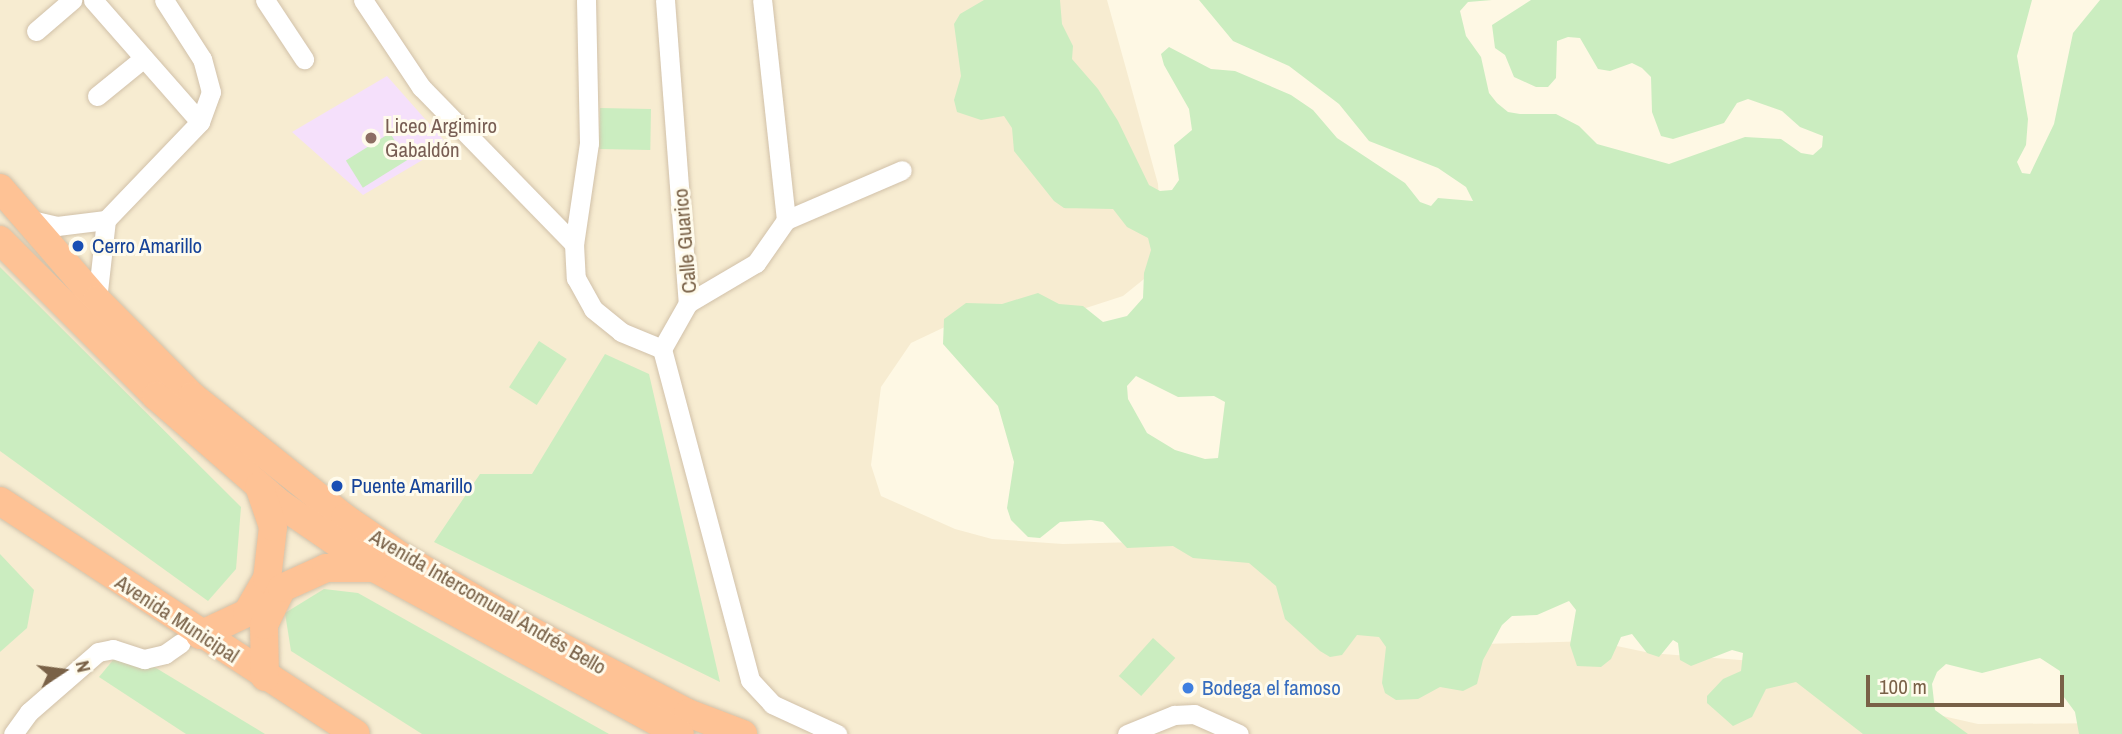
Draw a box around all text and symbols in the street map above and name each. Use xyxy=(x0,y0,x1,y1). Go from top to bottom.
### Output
place label: Liceo Argimiro Gabaldón xyxy=(385,113,498,163)
marker: Liceo Argimiro Gabaldón xyxy=(363,130,379,146)
street label: Calle Guarico xyxy=(668,187,702,295)
place label: Cerro Amarillo xyxy=(92,233,203,259)
marker: Cerro Amarillo xyxy=(70,238,86,254)
place label: Puente Amarillo xyxy=(351,473,474,499)
marker: Puente Amarillo xyxy=(329,478,345,494)
street label: Avenida Intercomunal Andrés Bello xyxy=(365,524,611,680)
street label: Avenida Municipal xyxy=(110,570,244,668)
north arrow xyxy=(28,636,98,706)
text: N xyxy=(70,658,97,675)
scale bar xyxy=(1870,660,2068,704)
text: 100 m xyxy=(1879,672,1927,701)
place label: Bodega el famoso xyxy=(1202,675,1341,701)
marker: Bodega el famoso xyxy=(1180,680,1196,696)

